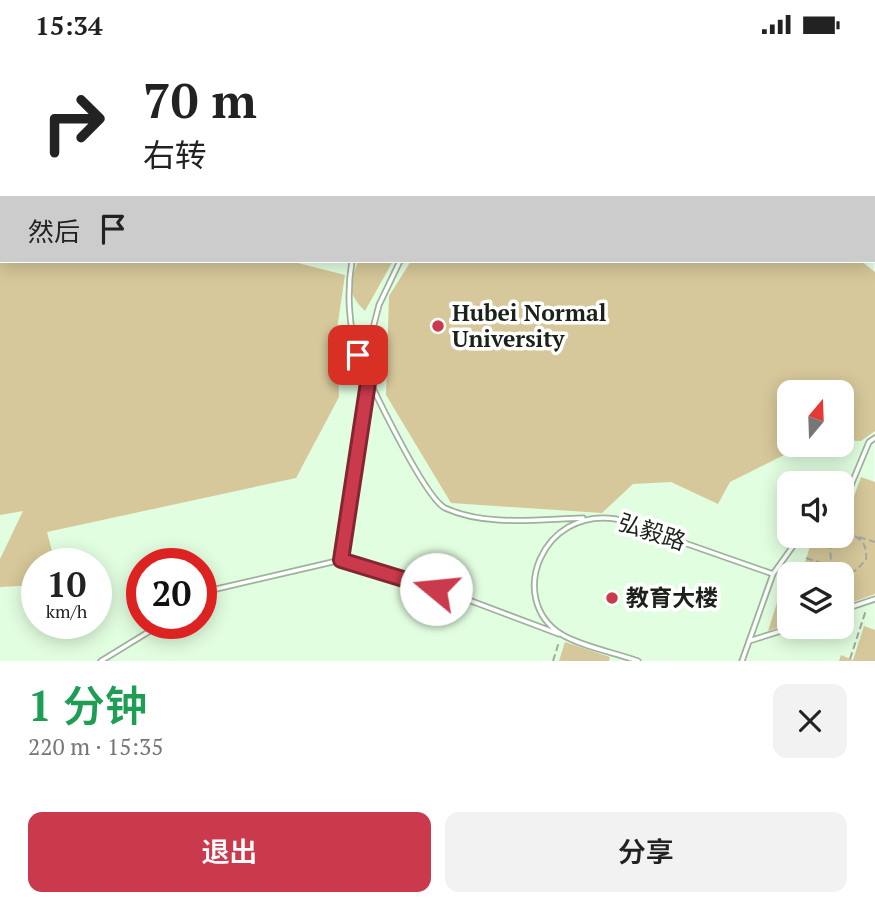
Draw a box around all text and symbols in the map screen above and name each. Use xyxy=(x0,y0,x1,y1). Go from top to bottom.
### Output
text: 15:34 xyxy=(35,8,103,42)
text: 70 m xyxy=(143,67,257,132)
icon: right xyxy=(28,77,119,168)
text: 右转 xyxy=(143,134,207,176)
icon: arrive xyxy=(94,210,132,248)
text: 然后 xyxy=(28,214,80,248)
place label: Hubei Normal University xyxy=(452,297,607,354)
marker: Hubei Normal University xyxy=(430,318,446,334)
pin xyxy=(328,325,388,385)
icon: arrive xyxy=(339,336,377,374)
north arrow xyxy=(777,380,854,457)
map controls xyxy=(777,380,854,639)
button: sound xyxy=(777,471,854,548)
street label: 弘毅路 xyxy=(615,506,690,557)
speed limit sign: 20 xyxy=(126,548,217,639)
position arrow xyxy=(399,552,473,626)
text: 10 xyxy=(47,561,86,607)
button: layers xyxy=(777,562,854,639)
place label: 教育大楼 xyxy=(626,582,718,613)
marker: 教育大楼 xyxy=(604,590,620,606)
text: km/h xyxy=(46,599,87,623)
text: 1 分钟 xyxy=(28,677,147,733)
button: close xyxy=(773,684,847,758)
text: 220 m · 15:35 xyxy=(28,731,163,762)
button: 退出 xyxy=(28,812,431,892)
button: 分享 xyxy=(445,812,847,892)

